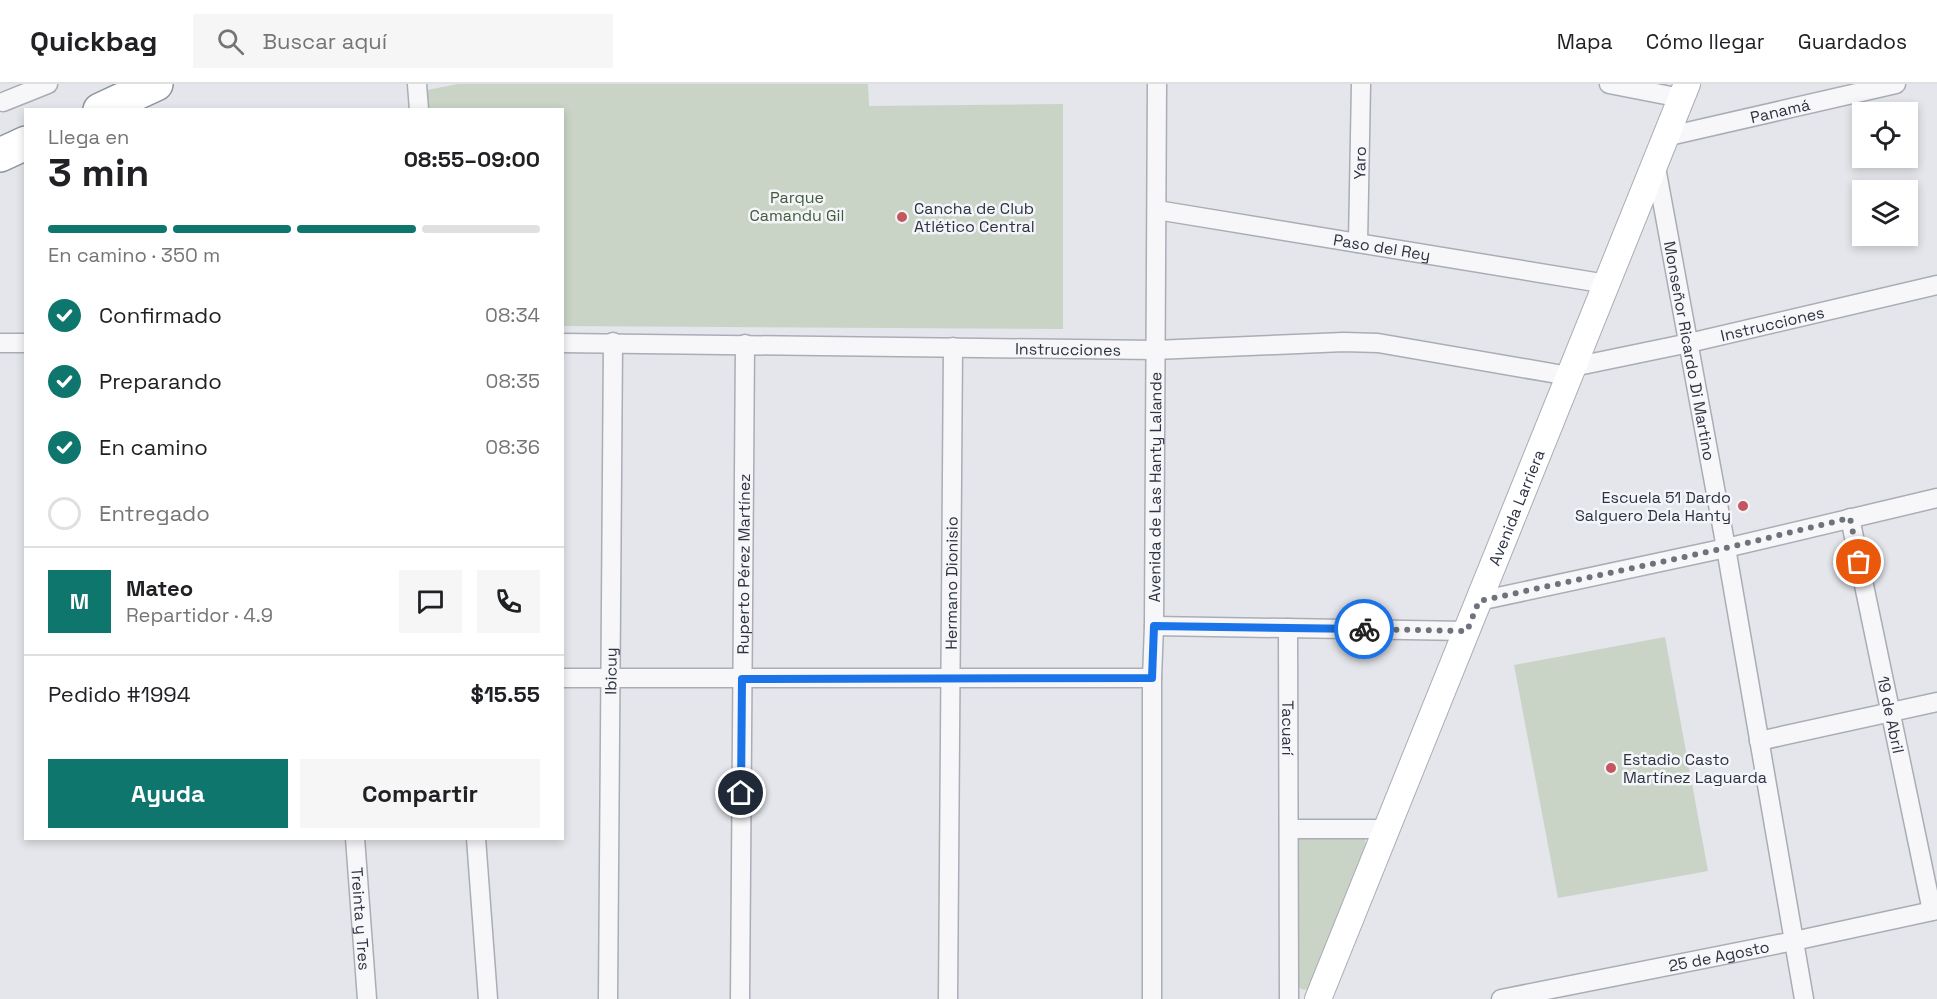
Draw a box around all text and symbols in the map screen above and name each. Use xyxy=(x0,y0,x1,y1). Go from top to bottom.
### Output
search box xyxy=(193,14,613,68)
text: Quickbag xyxy=(30,23,157,59)
icon: search xyxy=(214,25,247,58)
text: Buscar aquí xyxy=(262,27,387,55)
text: Mapa xyxy=(1557,28,1613,55)
text: Cómo llegar xyxy=(1646,28,1765,55)
text: Guardados xyxy=(1798,28,1907,55)
street label: Panamá xyxy=(1748,94,1812,128)
map controls xyxy=(1852,102,1918,246)
button: locate xyxy=(1852,102,1918,168)
text: Llega en xyxy=(48,124,129,150)
text: 08:55–09:00 xyxy=(404,145,540,173)
street label: Yaro xyxy=(1349,146,1370,180)
text: 3 min xyxy=(48,148,149,197)
button: layers xyxy=(1852,180,1918,246)
park label: Parque Camandu Gil xyxy=(750,187,844,226)
place label: Cancha de Club Atlético Central xyxy=(914,198,1035,237)
marker: Cancha de Club Atlético Central xyxy=(895,210,909,224)
street label: Paso del Rey xyxy=(1332,229,1432,265)
street label: Monseñor Ricardo Di Martino xyxy=(1659,239,1720,462)
text: En camino · 350 m xyxy=(48,242,220,268)
icon: check xyxy=(48,299,81,332)
text: Confirmado xyxy=(99,301,222,329)
street label: Instrucciones xyxy=(1718,301,1826,346)
text: 08:34 xyxy=(485,302,540,328)
street label: Instrucciones xyxy=(1015,338,1121,360)
icon: check xyxy=(48,365,81,398)
text: Preparando xyxy=(99,367,222,395)
text: 08:35 xyxy=(486,368,540,394)
street label: Avenida de Las Hanty Lalande xyxy=(1144,372,1166,602)
icon: check xyxy=(48,431,81,464)
text: En camino xyxy=(99,433,208,461)
text: 08:36 xyxy=(485,434,540,460)
street label: Avenida Larriera xyxy=(1483,446,1549,569)
street label: Ruperto Pérez Martínez xyxy=(732,474,755,655)
place label: Escuela 51 Dardo Salguero Dela Hanty xyxy=(1575,487,1731,526)
text: Entregado xyxy=(99,499,210,527)
marker: Escuela 51 Dardo Salguero Dela Hanty xyxy=(1736,499,1750,513)
street label: Hermano Dionisio xyxy=(940,516,962,650)
pin xyxy=(1833,536,1884,587)
icon: bag xyxy=(1842,545,1875,578)
button: chat xyxy=(399,570,462,633)
button: phone xyxy=(477,570,540,633)
text: Mateo xyxy=(126,574,193,602)
text: M xyxy=(70,587,89,615)
courier xyxy=(1334,599,1394,659)
text: Repartidor · 4.9 xyxy=(126,602,273,628)
icon: bike xyxy=(1348,613,1381,646)
street label: Ibicuy xyxy=(600,647,621,695)
street label: 19 de Abril xyxy=(1873,674,1909,755)
text: Pedido #1994 xyxy=(48,680,191,708)
text: $15.55 xyxy=(471,680,540,708)
street label: Tacuarí xyxy=(1278,700,1299,756)
place label: Estadio Casto Martínez Laguarda xyxy=(1623,749,1767,788)
button: Ayuda xyxy=(48,759,288,828)
button: Compartir xyxy=(300,759,540,828)
marker: Estadio Casto Martínez Laguarda xyxy=(1604,761,1618,775)
pin xyxy=(715,767,766,818)
icon: home xyxy=(724,776,757,809)
street label: Treinta y Tres xyxy=(347,867,375,971)
street label: 25 de Agosto xyxy=(1666,936,1771,976)

